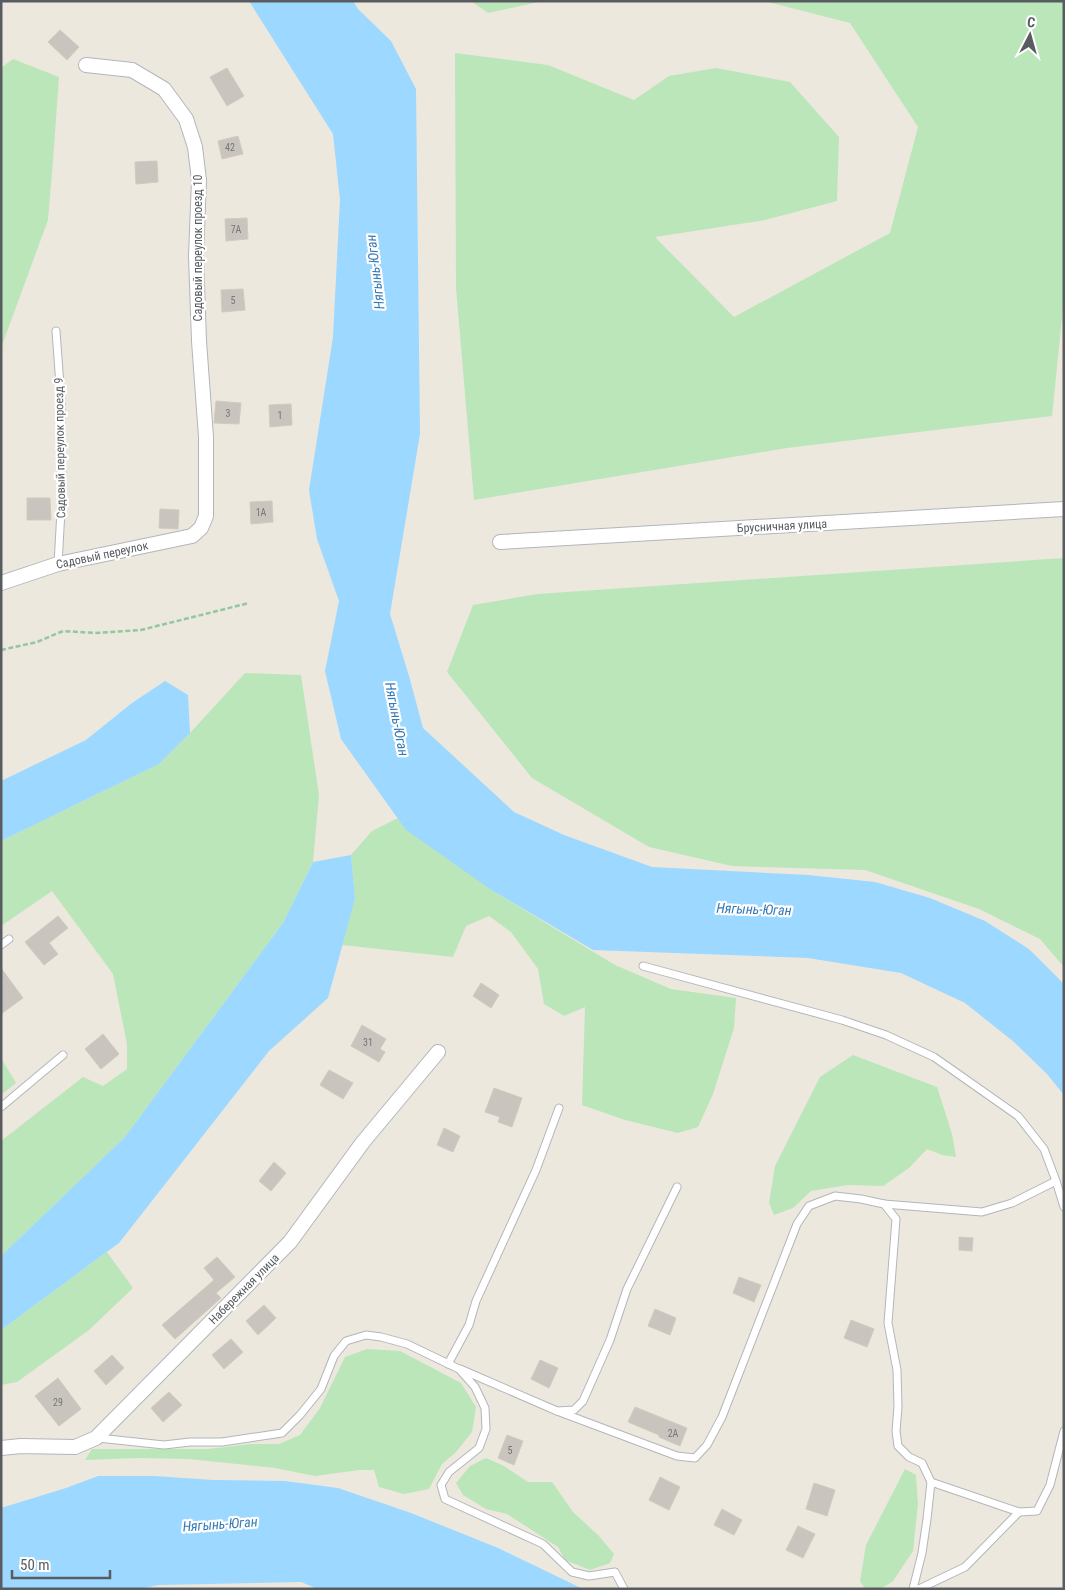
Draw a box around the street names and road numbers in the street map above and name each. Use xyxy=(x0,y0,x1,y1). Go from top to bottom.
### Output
street label: Садовый переулок проезд 10 xyxy=(191,175,205,321)
street label: Садовый переулок проезд 9 xyxy=(52,377,68,519)
street label: Брусничная улица xyxy=(737,517,828,535)
street label: Садовый переулок xyxy=(55,538,150,572)
street label: Набережная улица xyxy=(206,1251,282,1327)

